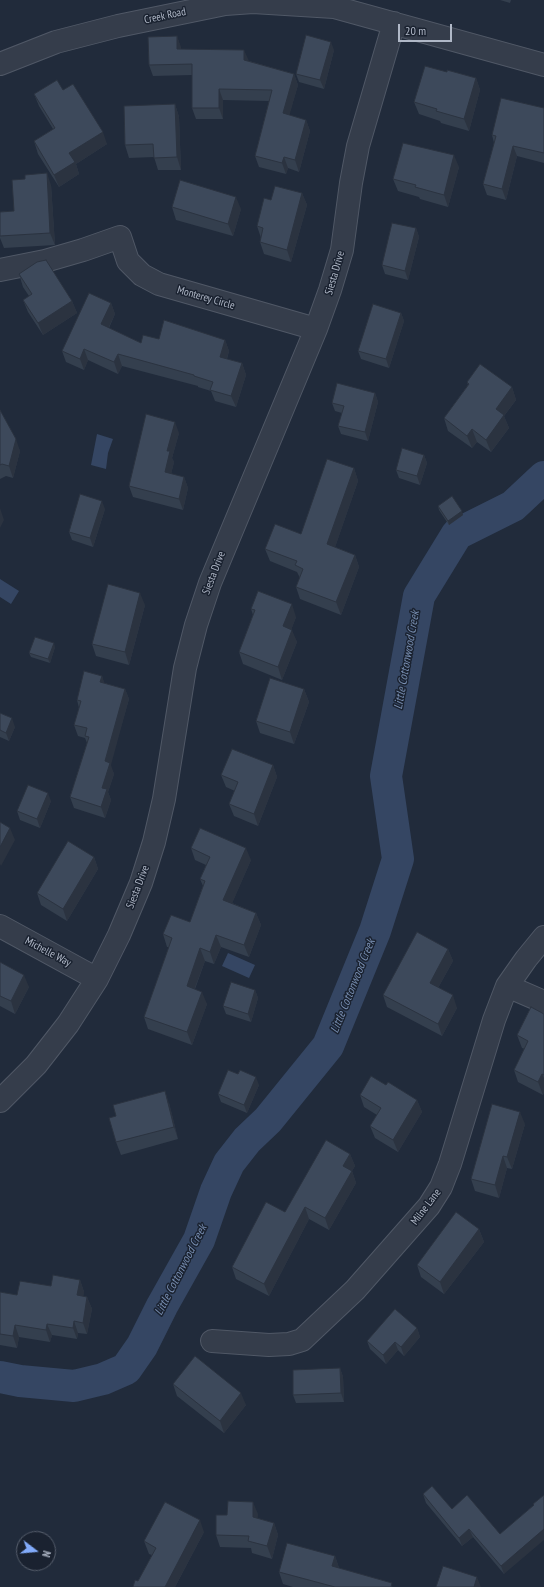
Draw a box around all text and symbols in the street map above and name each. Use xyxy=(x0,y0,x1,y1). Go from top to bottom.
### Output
street label: Creek Road xyxy=(143,5,187,27)
scale bar xyxy=(400,16,454,42)
text: 20 m xyxy=(405,23,426,38)
street label: Siesta Drive xyxy=(322,250,348,296)
street label: Monterey Circle xyxy=(176,283,236,313)
street label: Siesta Drive xyxy=(200,550,228,596)
water label: Little Cottonwood Creek xyxy=(391,610,423,710)
street label: Siesta Drive xyxy=(124,864,152,910)
street label: Michelle Way xyxy=(23,934,73,970)
water label: Little Cottonwood Creek xyxy=(328,937,378,1035)
street label: Milne Lane xyxy=(408,1186,444,1228)
water label: Little Cottonwood Creek xyxy=(152,1222,210,1318)
north arrow xyxy=(16,1531,56,1571)
text: N xyxy=(39,1549,54,1559)

